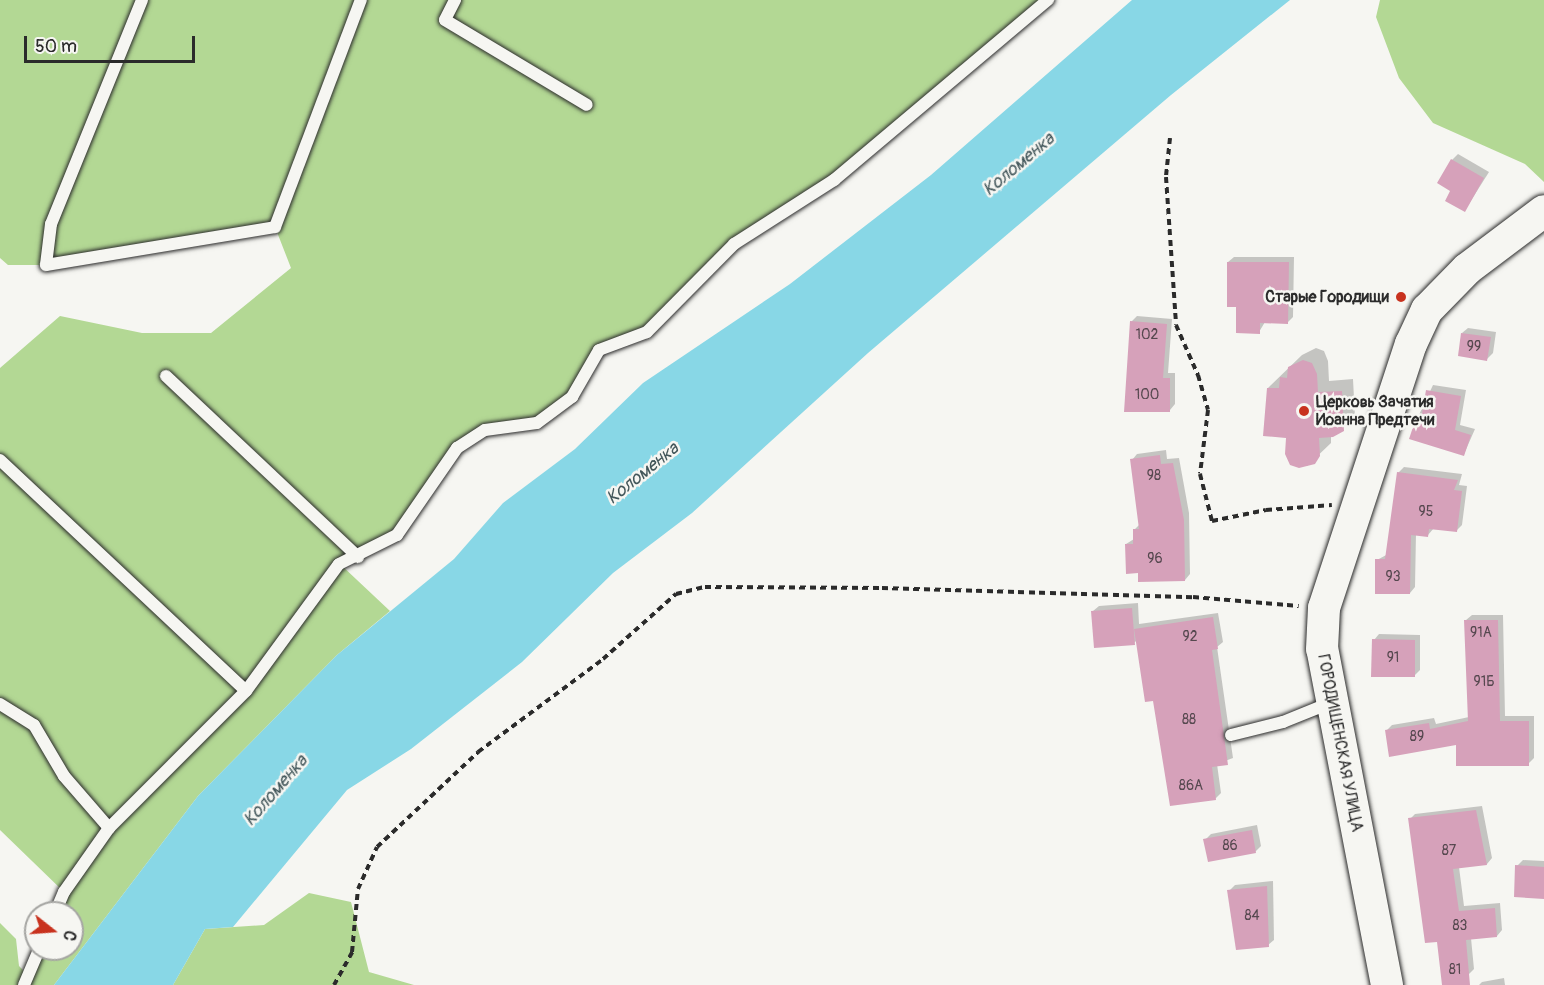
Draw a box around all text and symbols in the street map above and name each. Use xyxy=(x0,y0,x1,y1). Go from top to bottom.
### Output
scale bar xyxy=(27,24,198,62)
text: 50 m xyxy=(35,35,77,58)
water label: Коломенка xyxy=(979,129,1059,201)
place label: Старые Городищи xyxy=(1265,287,1389,307)
marker: Старые Городищи xyxy=(1394,290,1408,304)
house number: 102 xyxy=(1136,327,1158,343)
house number: 99 xyxy=(1467,339,1481,355)
house number: 100 xyxy=(1135,387,1159,403)
place label: Церковь Зачатия Иоанна Предтечи xyxy=(1316,392,1434,430)
marker: Церковь Зачатия Иоанна Предтечи xyxy=(1297,404,1311,418)
water label: Коломенка xyxy=(603,438,683,510)
house number: 98 xyxy=(1147,468,1161,484)
house number: 95 xyxy=(1419,504,1433,520)
house number: 96 xyxy=(1147,551,1163,567)
house number: 93 xyxy=(1385,569,1401,585)
house number: 91А xyxy=(1470,625,1492,641)
house number: 92 xyxy=(1182,629,1198,645)
house number: 91 xyxy=(1387,650,1399,666)
street label: ГОРОДИЩЕНСКАЯ УЛИЦА xyxy=(1313,653,1367,833)
house number: 91Б xyxy=(1473,674,1495,690)
house number: 88 xyxy=(1182,712,1196,728)
house number: 89 xyxy=(1410,729,1424,745)
water label: Коломенка xyxy=(239,751,313,831)
house number: 86А xyxy=(1179,778,1203,794)
house number: 86 xyxy=(1222,838,1238,854)
house number: 87 xyxy=(1442,843,1456,859)
north arrow xyxy=(24,901,84,961)
house number: 84 xyxy=(1244,908,1260,924)
house number: 83 xyxy=(1453,918,1467,934)
text: С xyxy=(58,928,80,943)
house number: 81 xyxy=(1449,962,1461,978)

